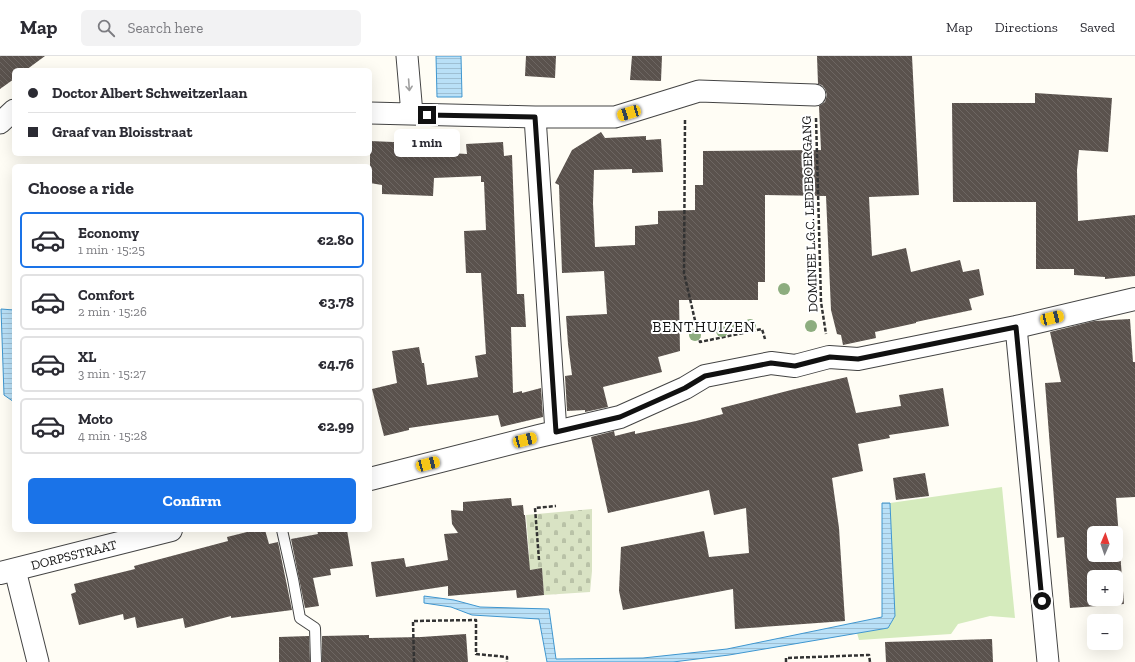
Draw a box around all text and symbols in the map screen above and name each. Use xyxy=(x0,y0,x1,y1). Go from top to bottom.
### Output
search box xyxy=(81,10,361,46)
text: Map xyxy=(20,16,57,39)
icon: search xyxy=(95,17,117,39)
text: Search here xyxy=(127,19,203,37)
text: Map xyxy=(946,19,973,36)
text: Directions xyxy=(995,19,1058,36)
text: Saved xyxy=(1080,19,1115,36)
one-way arrow xyxy=(406,78,413,91)
text: Doctor Albert Schweitzerlaan xyxy=(52,84,247,102)
car xyxy=(616,104,642,122)
route end xyxy=(418,106,436,124)
street label: DOMINEE L.G.C. LEDEBOERGANG xyxy=(799,116,820,312)
text: Graaf van Bloisstraat xyxy=(52,123,192,141)
callout: 1 min xyxy=(394,129,460,157)
text: 1 min xyxy=(412,135,442,150)
text: Choose a ride xyxy=(28,177,134,199)
icon: car xyxy=(30,222,66,258)
text: Economy xyxy=(78,224,139,242)
text: €2.80 xyxy=(317,231,354,249)
text: 1 min · 15:25 xyxy=(78,242,145,257)
icon: car xyxy=(30,284,66,320)
text: Comfort xyxy=(78,286,134,304)
text: €3.78 xyxy=(319,293,354,311)
text: 2 min · 15:26 xyxy=(78,304,147,319)
car xyxy=(1039,309,1065,327)
district label: BENTHUIZEN xyxy=(652,318,756,336)
icon: car xyxy=(30,346,66,382)
text: XL xyxy=(78,348,96,366)
text: €4.76 xyxy=(318,355,354,373)
text: 3 min · 15:27 xyxy=(78,366,146,381)
icon: car xyxy=(30,408,66,444)
text: Moto xyxy=(78,410,113,428)
text: €2.99 xyxy=(318,417,354,435)
text: 4 min · 15:28 xyxy=(78,428,147,443)
car xyxy=(512,431,538,449)
car xyxy=(415,455,441,473)
button: Confirm xyxy=(28,478,356,524)
north arrow xyxy=(1087,526,1123,562)
map controls xyxy=(1087,526,1123,650)
street label: DORPSSTRAAT xyxy=(29,537,118,573)
button: + xyxy=(1087,570,1123,606)
route start xyxy=(1033,592,1051,610)
button: − xyxy=(1087,614,1123,650)

